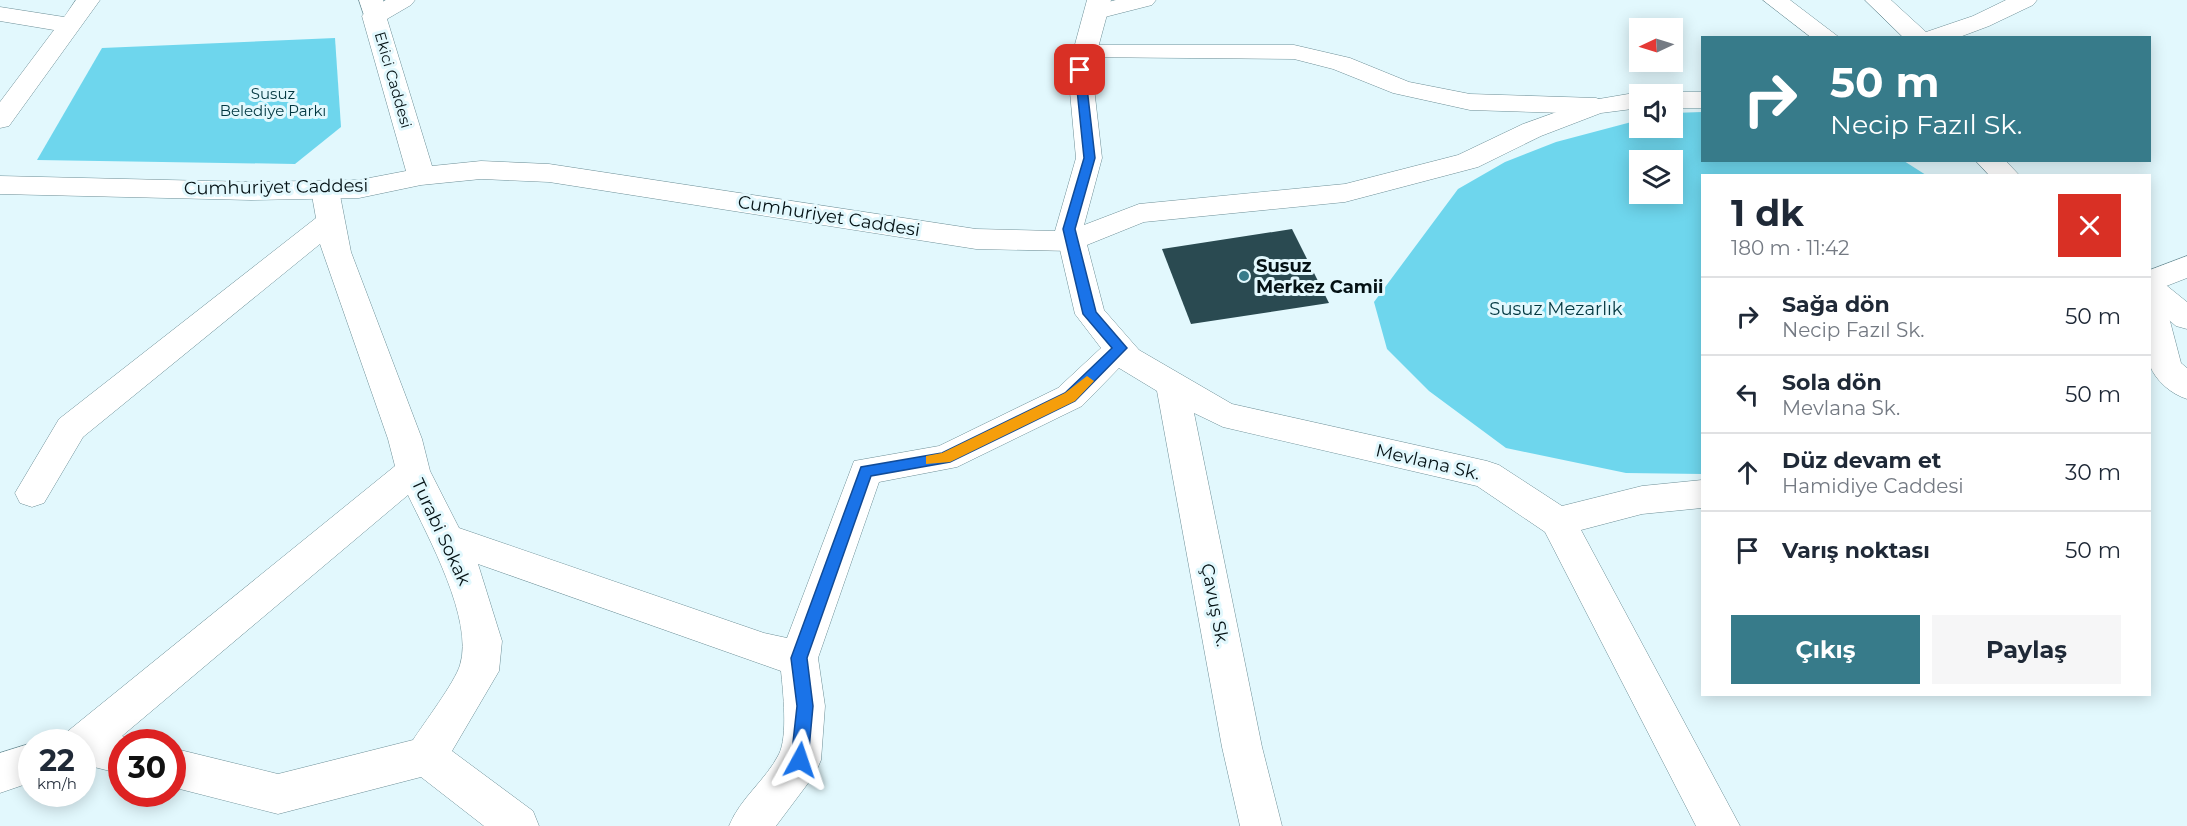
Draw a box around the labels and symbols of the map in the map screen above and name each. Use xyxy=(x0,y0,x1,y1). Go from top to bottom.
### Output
north arrow xyxy=(1629,18,1683,72)
street label: Ekici Caddesi xyxy=(371,29,416,130)
pin xyxy=(1054,44,1105,95)
park label: Susuz Belediye Parkı xyxy=(220,84,326,120)
street label: Cumhuriyet Caddesi xyxy=(184,174,368,200)
street label: Cumhuriyet Caddesi xyxy=(736,191,922,241)
place label: Susuz Merkez Camii xyxy=(1256,255,1384,298)
marker: Susuz Merkez Camii xyxy=(1237,269,1251,283)
park label: Susuz Mezarlık xyxy=(1489,298,1623,320)
street label: Mevlana Sk. xyxy=(1374,439,1482,485)
street label: Turabi Sokak xyxy=(407,475,475,589)
street label: Çavuş Sk. xyxy=(1196,562,1234,648)
position arrow xyxy=(768,728,832,792)
speed limit sign: 30 xyxy=(108,729,186,807)

